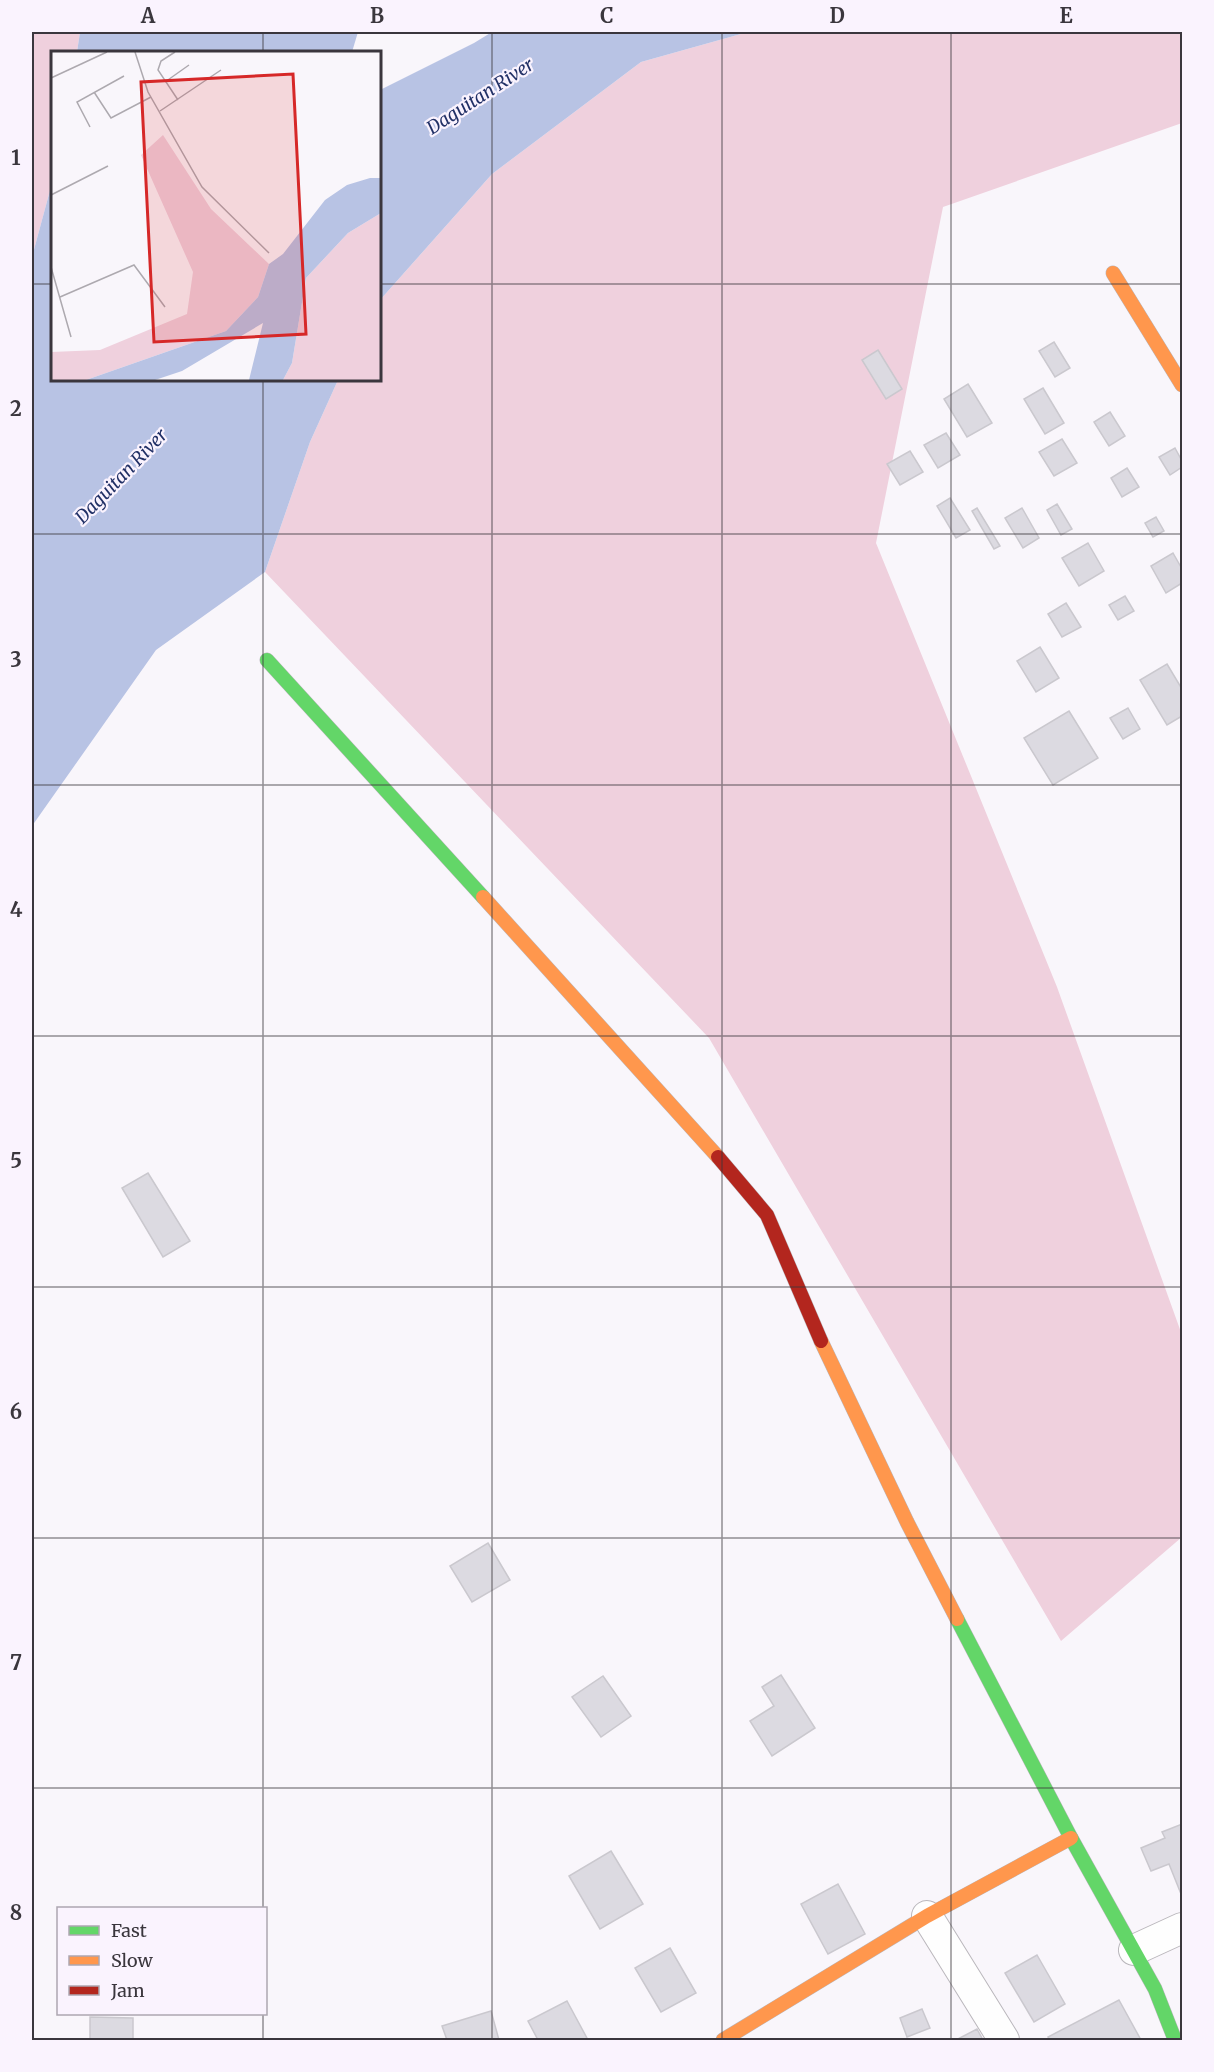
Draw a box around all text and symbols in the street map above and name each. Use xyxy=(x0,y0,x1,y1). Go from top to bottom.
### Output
text: A xyxy=(140,3,156,28)
text: B xyxy=(370,3,384,28)
text: C xyxy=(600,3,614,28)
text: D xyxy=(829,3,845,28)
text: E xyxy=(1059,3,1073,28)
inset map xyxy=(51,51,381,381)
water label: Daguitan River xyxy=(421,53,538,140)
text: 1 xyxy=(11,145,21,170)
text: 2 xyxy=(10,396,22,421)
water label: Daguitan River xyxy=(69,423,172,529)
text: 3 xyxy=(10,647,22,672)
text: 4 xyxy=(10,897,23,922)
text: 5 xyxy=(10,1148,22,1173)
text: 6 xyxy=(10,1399,22,1424)
text: 7 xyxy=(10,1650,22,1675)
text: 8 xyxy=(10,1900,22,1925)
legend xyxy=(57,1907,267,2015)
text: Fast xyxy=(111,1919,147,1942)
text: Slow xyxy=(111,1949,154,1972)
text: Jam xyxy=(110,1979,145,2002)

